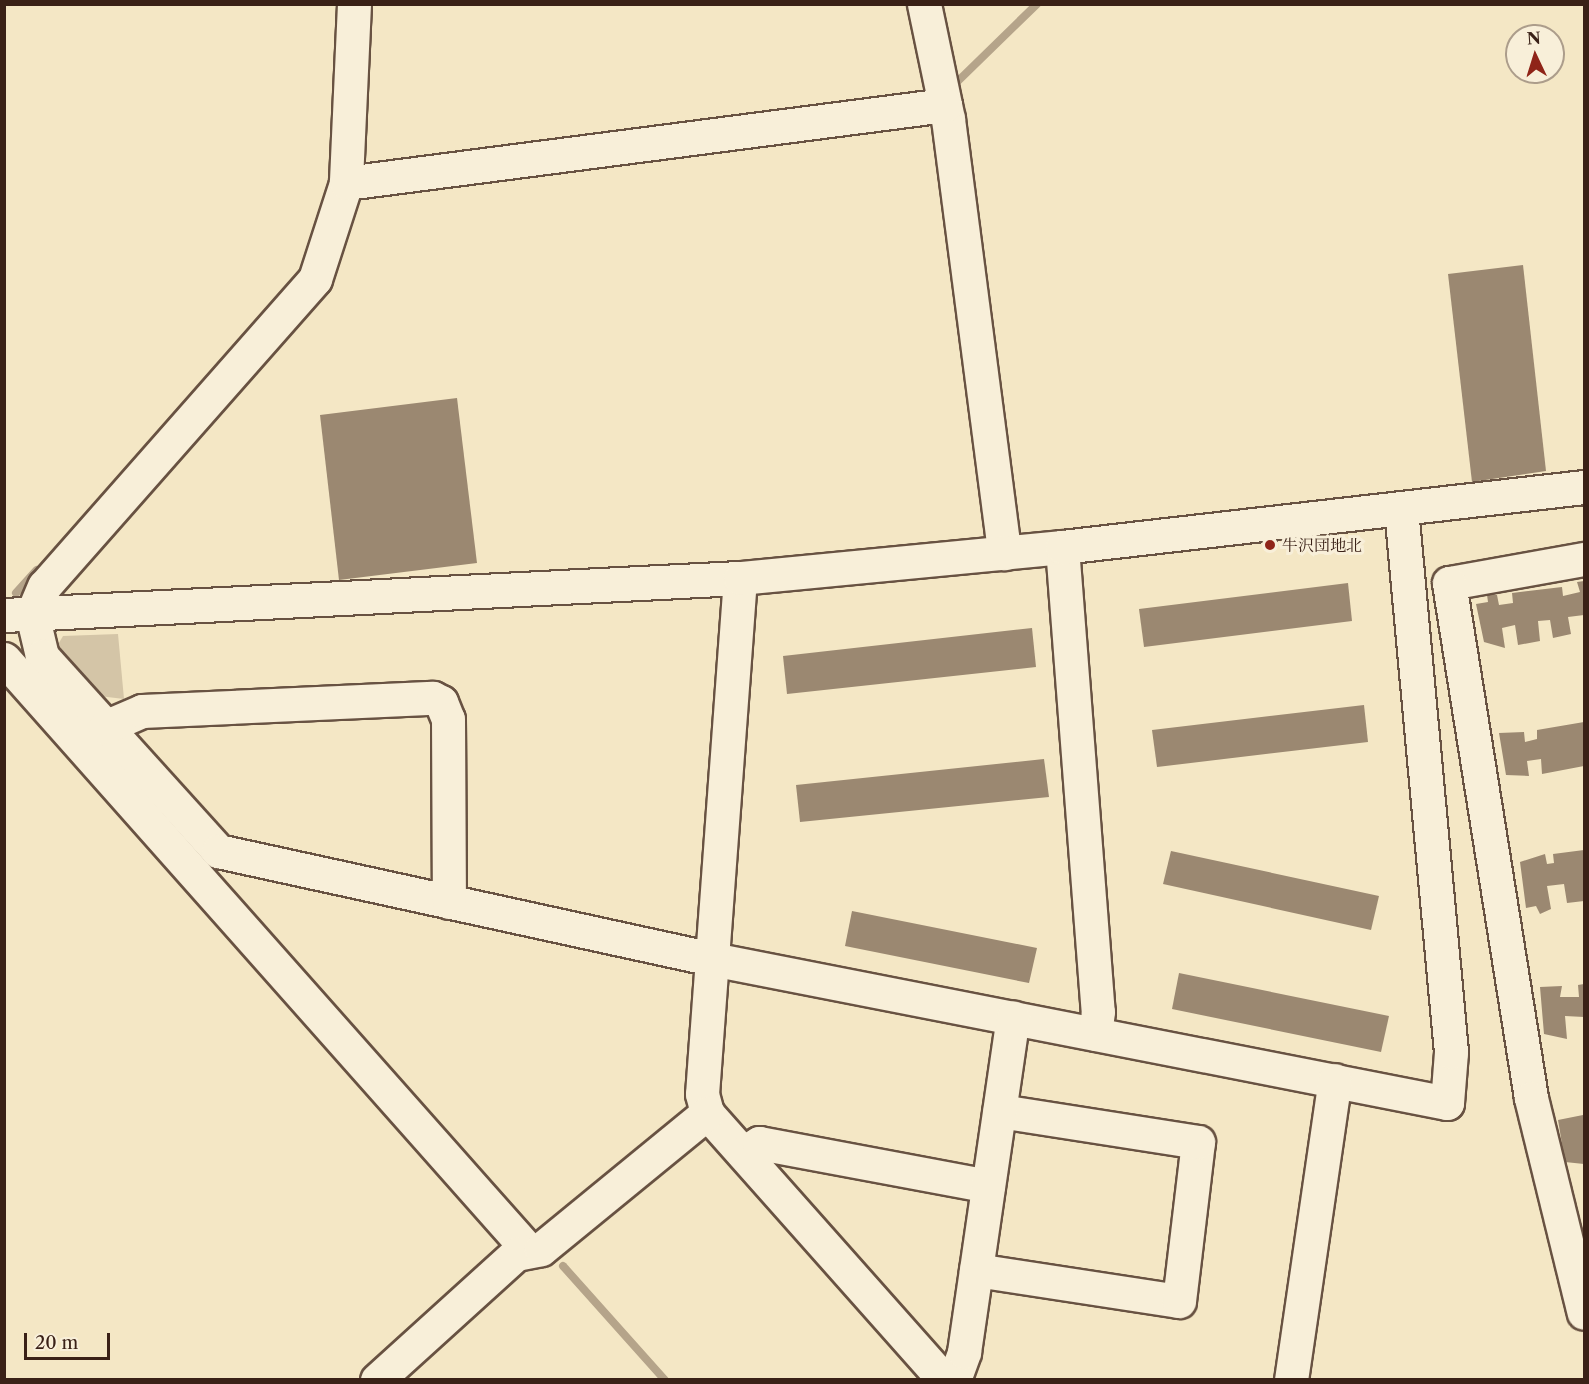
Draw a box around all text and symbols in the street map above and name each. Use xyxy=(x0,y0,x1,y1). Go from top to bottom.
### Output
north arrow xyxy=(1505,24,1565,84)
text: N xyxy=(1526,28,1542,48)
place label: 牛沢団地北 xyxy=(1282,535,1362,555)
marker: 牛沢団地北 xyxy=(1263,538,1277,552)
scale bar xyxy=(27,1321,112,1359)
text: 20 m xyxy=(35,1332,78,1354)

